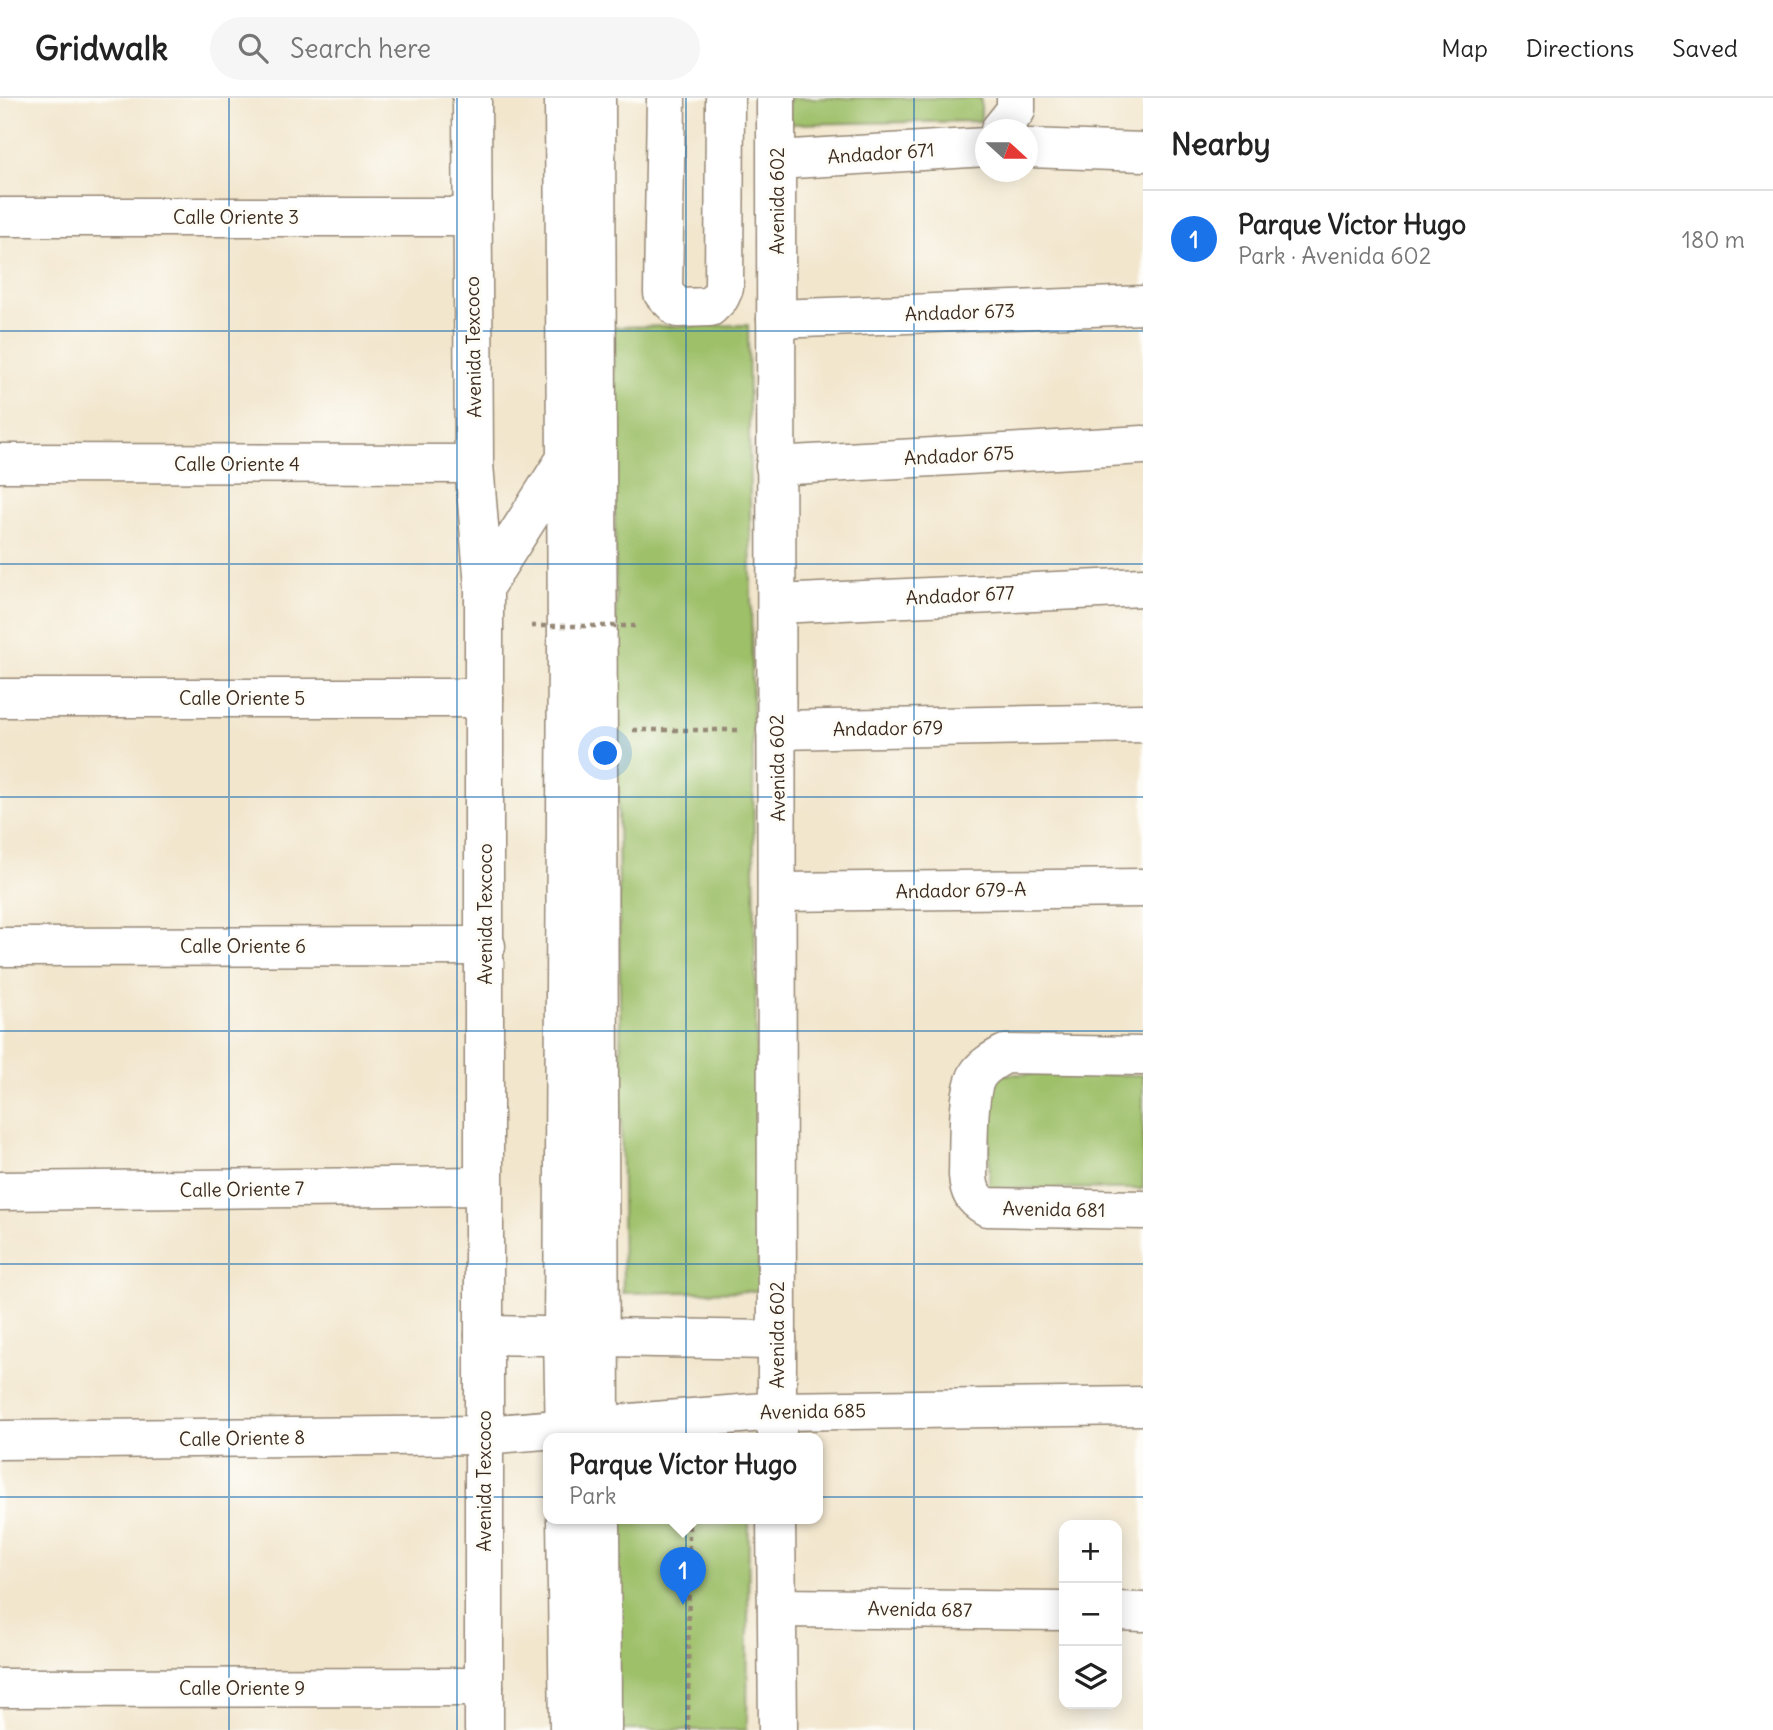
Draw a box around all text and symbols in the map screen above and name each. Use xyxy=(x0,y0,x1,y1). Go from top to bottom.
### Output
search box xyxy=(210,17,700,80)
text: Gridwalk xyxy=(35,27,168,69)
icon: search xyxy=(234,29,272,67)
text: Search here xyxy=(290,32,431,65)
text: Map xyxy=(1441,33,1488,63)
text: Directions xyxy=(1526,33,1634,63)
text: Saved xyxy=(1672,33,1738,63)
north arrow xyxy=(975,119,1038,182)
text: Nearby xyxy=(1171,125,1271,163)
street label: Andador 671 xyxy=(827,137,935,169)
street label: Avenida 602 xyxy=(765,147,789,255)
street label: Calle Oriente 3 xyxy=(173,205,299,229)
text: Parque Víctor Hugo xyxy=(1238,208,1466,241)
text: 1 xyxy=(1189,225,1199,254)
text: 180 m xyxy=(1682,225,1745,254)
text: Park · Avenida 602 xyxy=(1238,241,1431,270)
street label: Avenida Texcoco xyxy=(460,276,486,418)
street label: Andador 673 xyxy=(904,298,1016,326)
street label: Andador 675 xyxy=(903,440,1015,470)
street label: Calle Oriente 4 xyxy=(174,452,300,476)
street label: Andador 677 xyxy=(905,580,1015,610)
street label: Calle Oriente 5 xyxy=(179,686,305,710)
street label: Avenida 602 xyxy=(764,714,790,822)
street label: Andador 679 xyxy=(833,715,943,741)
your location xyxy=(588,736,622,770)
street label: Avenida Texcoco xyxy=(473,843,497,985)
street label: Andador 679-A xyxy=(895,877,1027,903)
street label: Calle Oriente 6 xyxy=(180,934,306,958)
street label: Calle Oriente 7 xyxy=(180,1176,304,1202)
street label: Avenida 681 xyxy=(1002,1196,1106,1222)
street label: Avenida 602 xyxy=(765,1281,789,1389)
street label: Avenida 685 xyxy=(760,1398,866,1424)
street label: Avenida Texcoco xyxy=(472,1410,496,1552)
street label: Calle Oriente 8 xyxy=(179,1425,305,1451)
popup xyxy=(543,1433,823,1524)
text: Parque Víctor Hugo xyxy=(569,1448,797,1481)
text: Park xyxy=(569,1481,616,1510)
map controls xyxy=(1059,1520,1122,1709)
button: + xyxy=(1059,1520,1122,1583)
pin: 1 xyxy=(660,1547,706,1605)
button: − xyxy=(1059,1583,1122,1646)
street label: Avenida 687 xyxy=(868,1596,972,1622)
button: layers xyxy=(1059,1646,1122,1709)
street label: Calle Oriente 9 xyxy=(179,1676,305,1700)

